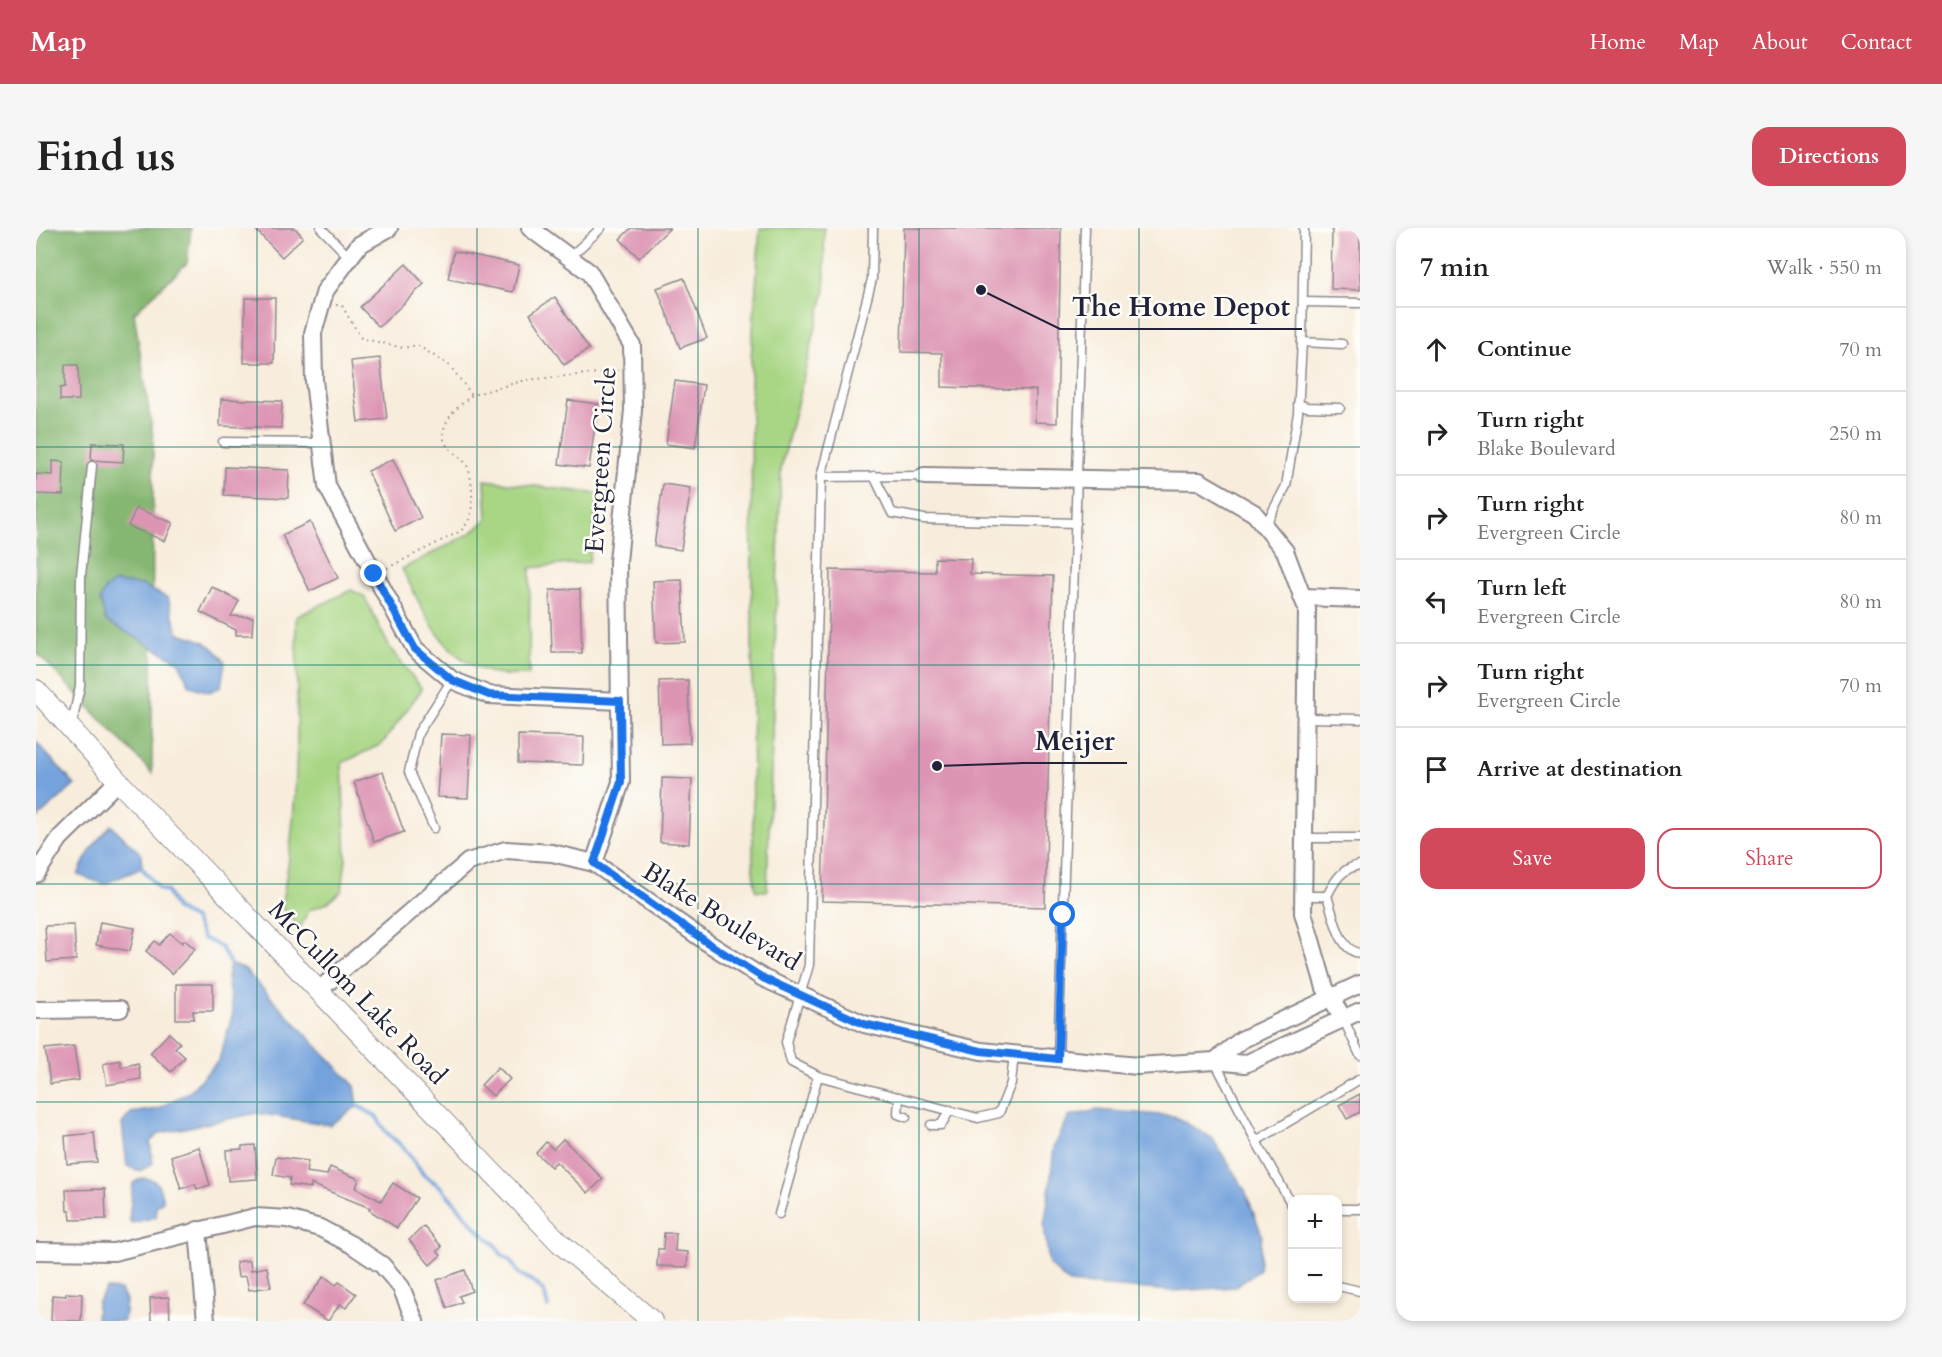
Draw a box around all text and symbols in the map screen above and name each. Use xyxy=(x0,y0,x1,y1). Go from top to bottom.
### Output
text: Map xyxy=(30,23,87,61)
text: Home xyxy=(1590,28,1646,57)
text: Map xyxy=(1679,28,1719,57)
text: About xyxy=(1752,28,1808,57)
text: Contact xyxy=(1841,28,1912,57)
button: Directions xyxy=(1752,127,1906,186)
text: Find us xyxy=(36,128,176,185)
text: 7 min xyxy=(1420,250,1489,285)
text: Walk · 550 m xyxy=(1767,254,1882,281)
callout: The Home Depot xyxy=(1060,284,1302,329)
text: The Home Depot xyxy=(1072,289,1291,326)
icon: ahead xyxy=(1420,333,1453,366)
text: Continue xyxy=(1477,334,1572,364)
text: 70 m xyxy=(1839,336,1882,363)
street label: Evergreen Circle xyxy=(577,366,624,554)
text: Turn right xyxy=(1477,405,1584,435)
icon: right xyxy=(1420,417,1453,450)
text: 250 m xyxy=(1829,420,1882,447)
text: Blake Boulevard xyxy=(1477,435,1616,462)
text: Turn right xyxy=(1477,489,1584,519)
icon: right xyxy=(1420,501,1453,534)
text: 80 m xyxy=(1839,504,1882,531)
text: Evergreen Circle xyxy=(1477,519,1621,546)
route end xyxy=(360,560,386,586)
text: Turn left xyxy=(1477,573,1566,603)
icon: left xyxy=(1420,585,1453,618)
text: 80 m xyxy=(1839,588,1882,615)
text: Evergreen Circle xyxy=(1477,603,1621,630)
text: Turn right xyxy=(1477,657,1584,687)
icon: right xyxy=(1420,669,1453,702)
text: 70 m xyxy=(1839,672,1882,699)
text: Evergreen Circle xyxy=(1477,687,1621,714)
callout: Meijer xyxy=(1023,718,1127,763)
text: Meijer xyxy=(1035,723,1115,760)
icon: arrive xyxy=(1420,753,1453,786)
text: Arrive at destination xyxy=(1477,754,1682,784)
button: Save xyxy=(1420,828,1645,889)
button: Share xyxy=(1657,828,1882,889)
street label: Blake Boulevard xyxy=(636,854,808,979)
street label: McCullom Lake Road xyxy=(260,893,455,1092)
route start xyxy=(1049,901,1075,927)
map controls xyxy=(1288,1195,1342,1303)
button: + xyxy=(1288,1195,1342,1249)
button: − xyxy=(1288,1249,1342,1303)

